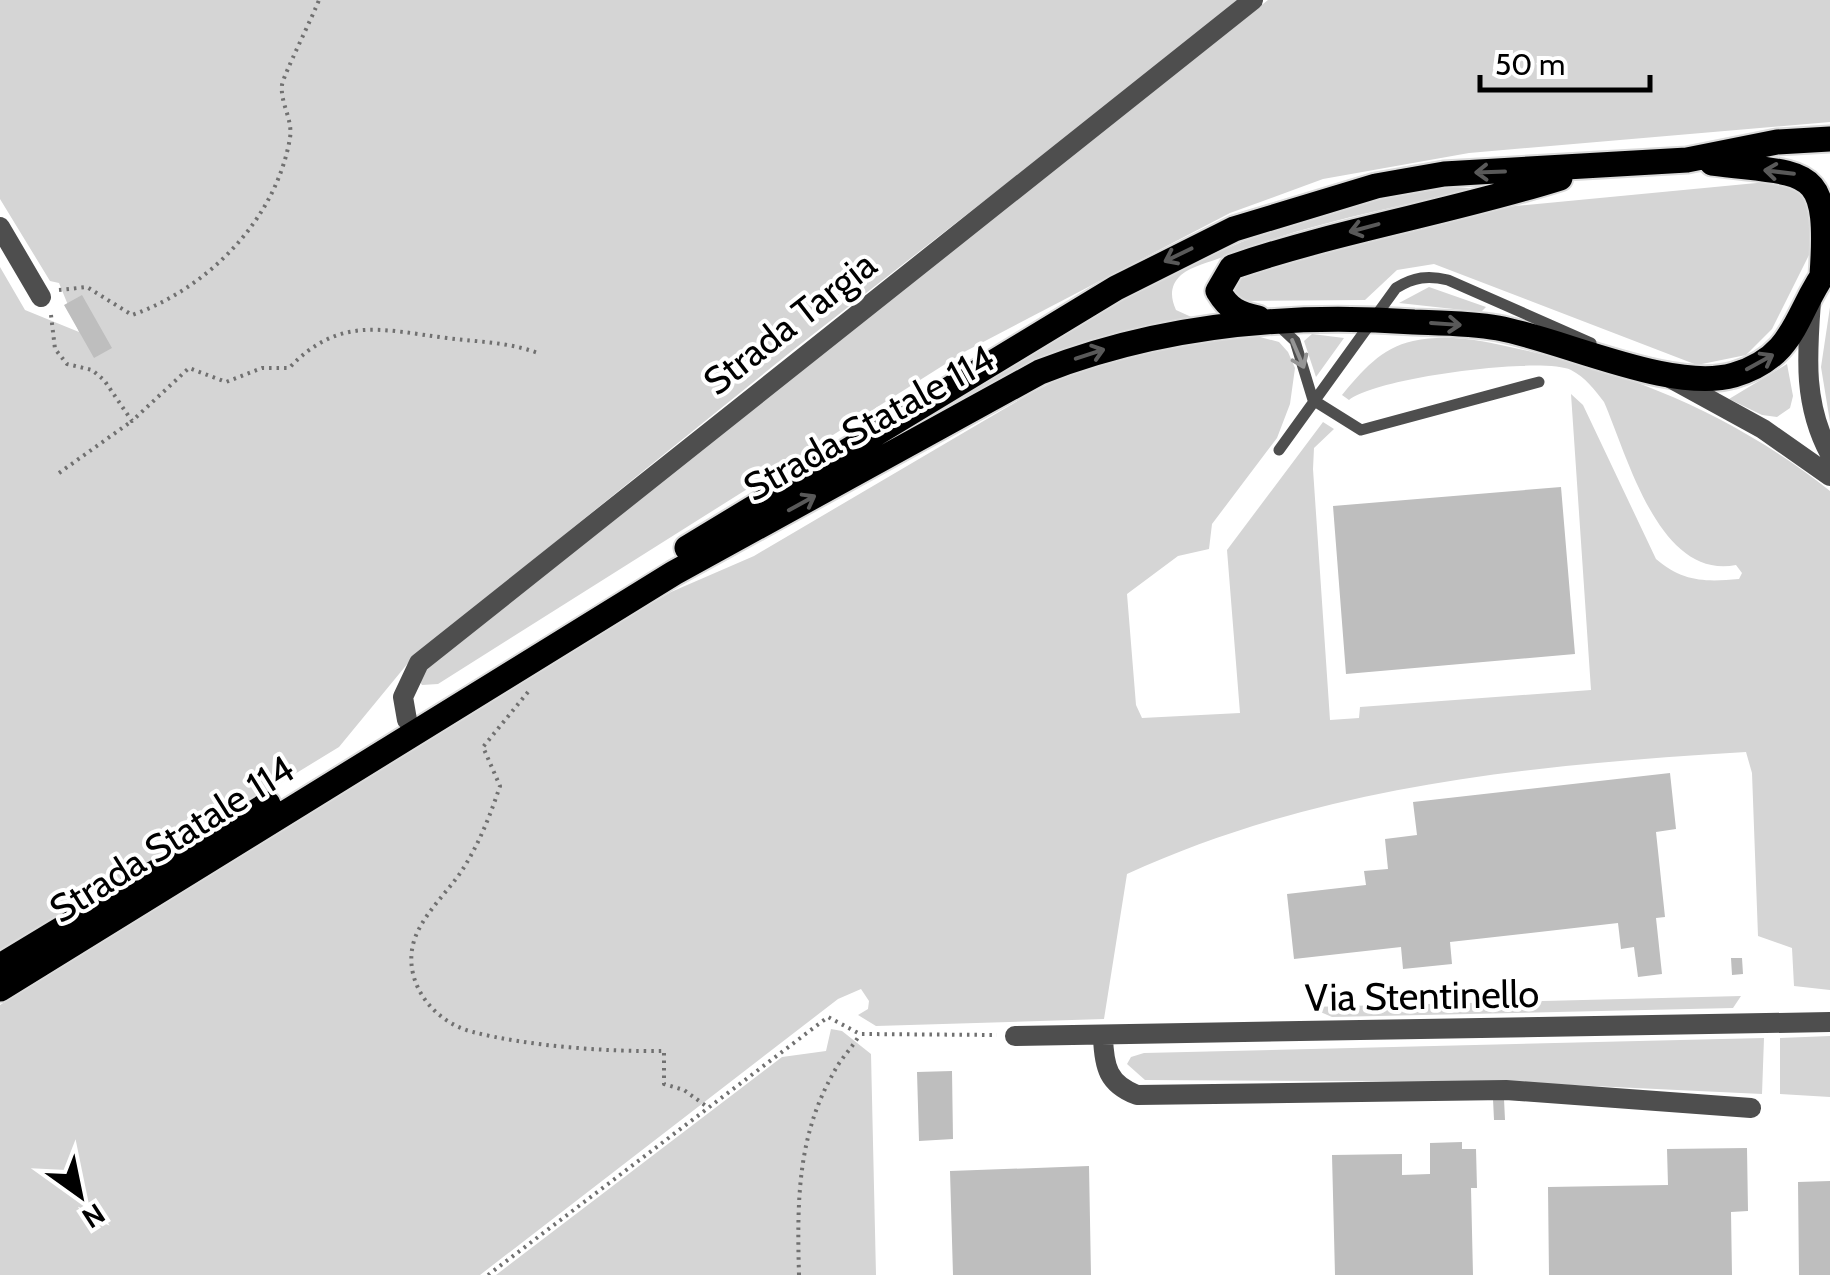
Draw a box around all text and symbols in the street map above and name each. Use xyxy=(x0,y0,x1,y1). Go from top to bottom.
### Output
scale bar xyxy=(1480,30,1650,92)
text: 50 m xyxy=(1495,46,1565,83)
one-way arrow xyxy=(1763,162,1795,180)
one-way arrow xyxy=(1474,163,1506,182)
one-way arrow xyxy=(1349,219,1380,238)
street label: Strada Targia xyxy=(694,241,885,405)
one-way arrow xyxy=(1164,246,1193,265)
one-way arrow xyxy=(1429,314,1461,333)
street label: Strada Statale 114 xyxy=(735,334,1002,511)
one-way arrow xyxy=(1291,338,1309,369)
one-way arrow xyxy=(1073,343,1105,361)
one-way arrow xyxy=(1745,352,1774,372)
one-way arrow xyxy=(786,493,816,513)
street label: Strada Statale 114 xyxy=(41,745,303,932)
street label: Via Stentinello xyxy=(1304,970,1540,1021)
north arrow xyxy=(30,1145,130,1245)
text: N xyxy=(76,1196,111,1236)

